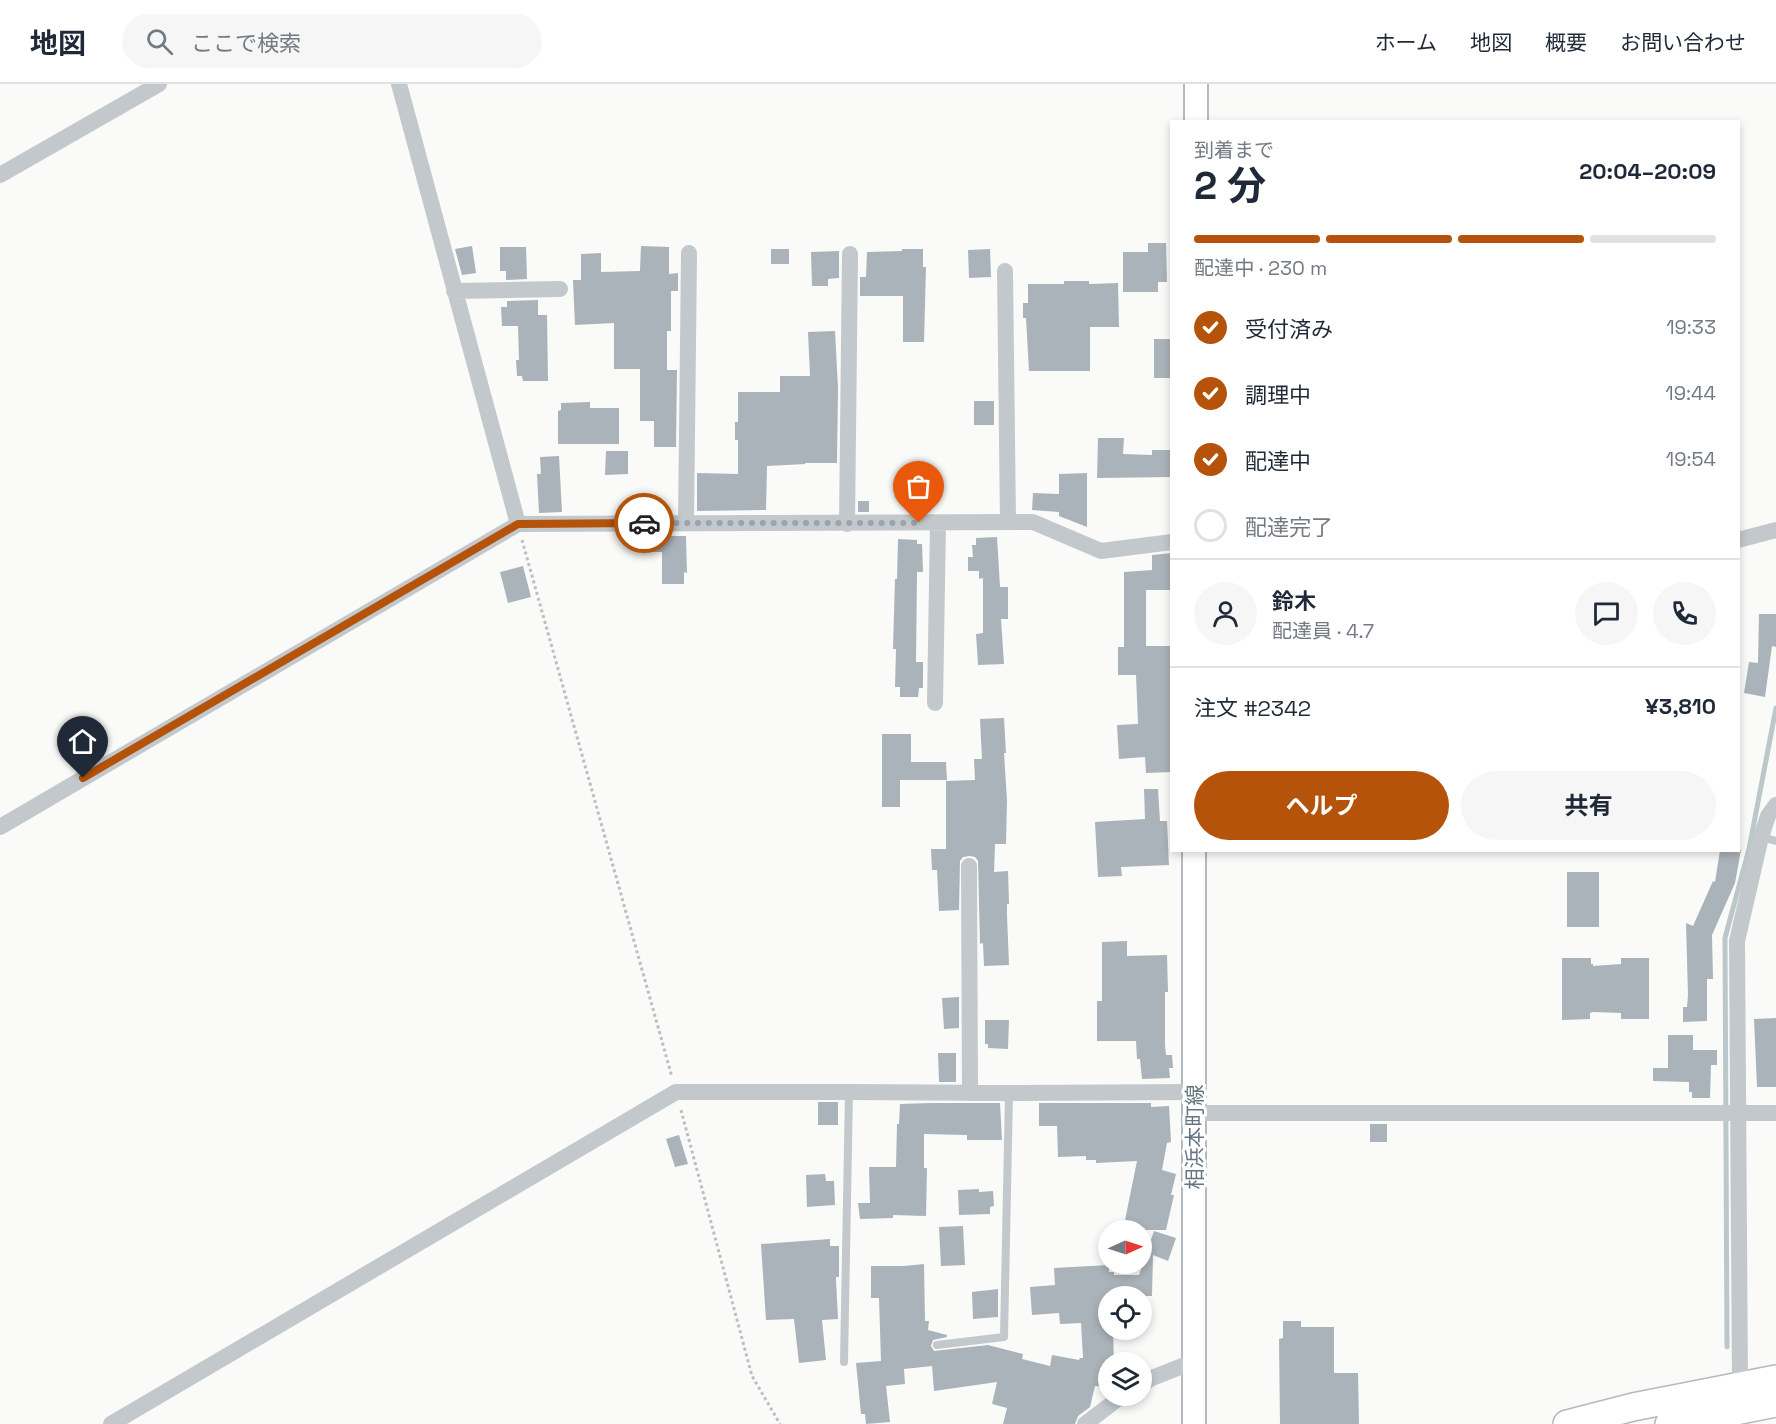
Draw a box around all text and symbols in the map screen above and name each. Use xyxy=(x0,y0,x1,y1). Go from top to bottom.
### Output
search box xyxy=(122,14,542,68)
text: 地図 xyxy=(30,25,86,61)
icon: search xyxy=(143,25,176,58)
text: ここで検索 xyxy=(191,29,301,57)
text: ホーム xyxy=(1375,29,1437,56)
text: 地図 xyxy=(1470,29,1512,56)
text: 概要 xyxy=(1545,29,1587,56)
text: お問い合わせ xyxy=(1620,29,1746,56)
text: 到着まで xyxy=(1194,137,1274,163)
text: 20:04–20:09 xyxy=(1579,157,1716,185)
text: 2 分 xyxy=(1194,161,1266,210)
text: 配達中 · 230 m xyxy=(1194,255,1327,281)
icon: check xyxy=(1194,311,1227,344)
text: 19:33 xyxy=(1666,314,1716,340)
text: 受付済み xyxy=(1245,315,1333,343)
icon: check xyxy=(1194,377,1227,410)
text: 19:44 xyxy=(1665,380,1716,406)
text: 調理中 xyxy=(1245,381,1311,409)
icon: check xyxy=(1194,443,1227,476)
text: 19:54 xyxy=(1666,446,1716,472)
text: 配達中 xyxy=(1245,447,1311,475)
pin xyxy=(893,461,944,523)
icon: bag xyxy=(902,470,935,503)
courier xyxy=(614,493,674,553)
icon: car xyxy=(628,507,661,540)
text: 配達完了 xyxy=(1245,513,1333,541)
button: person xyxy=(1194,582,1257,645)
button: chat xyxy=(1575,582,1638,645)
button: phone xyxy=(1653,582,1716,645)
text: 鈴木 xyxy=(1272,587,1316,615)
text: 配達員 · 4.7 xyxy=(1272,618,1374,644)
text: ¥3,810 xyxy=(1645,692,1716,720)
text: 注文 #2342 xyxy=(1194,694,1311,722)
pin xyxy=(57,716,108,778)
icon: home xyxy=(66,725,99,758)
button: ヘルプ xyxy=(1194,771,1449,840)
button: 共有 xyxy=(1461,771,1716,840)
street label: 相浜本町線 xyxy=(1181,1085,1208,1190)
north arrow xyxy=(1098,1220,1152,1274)
map controls xyxy=(1098,1220,1152,1406)
button: locate xyxy=(1098,1286,1152,1340)
button: layers xyxy=(1098,1352,1152,1406)

